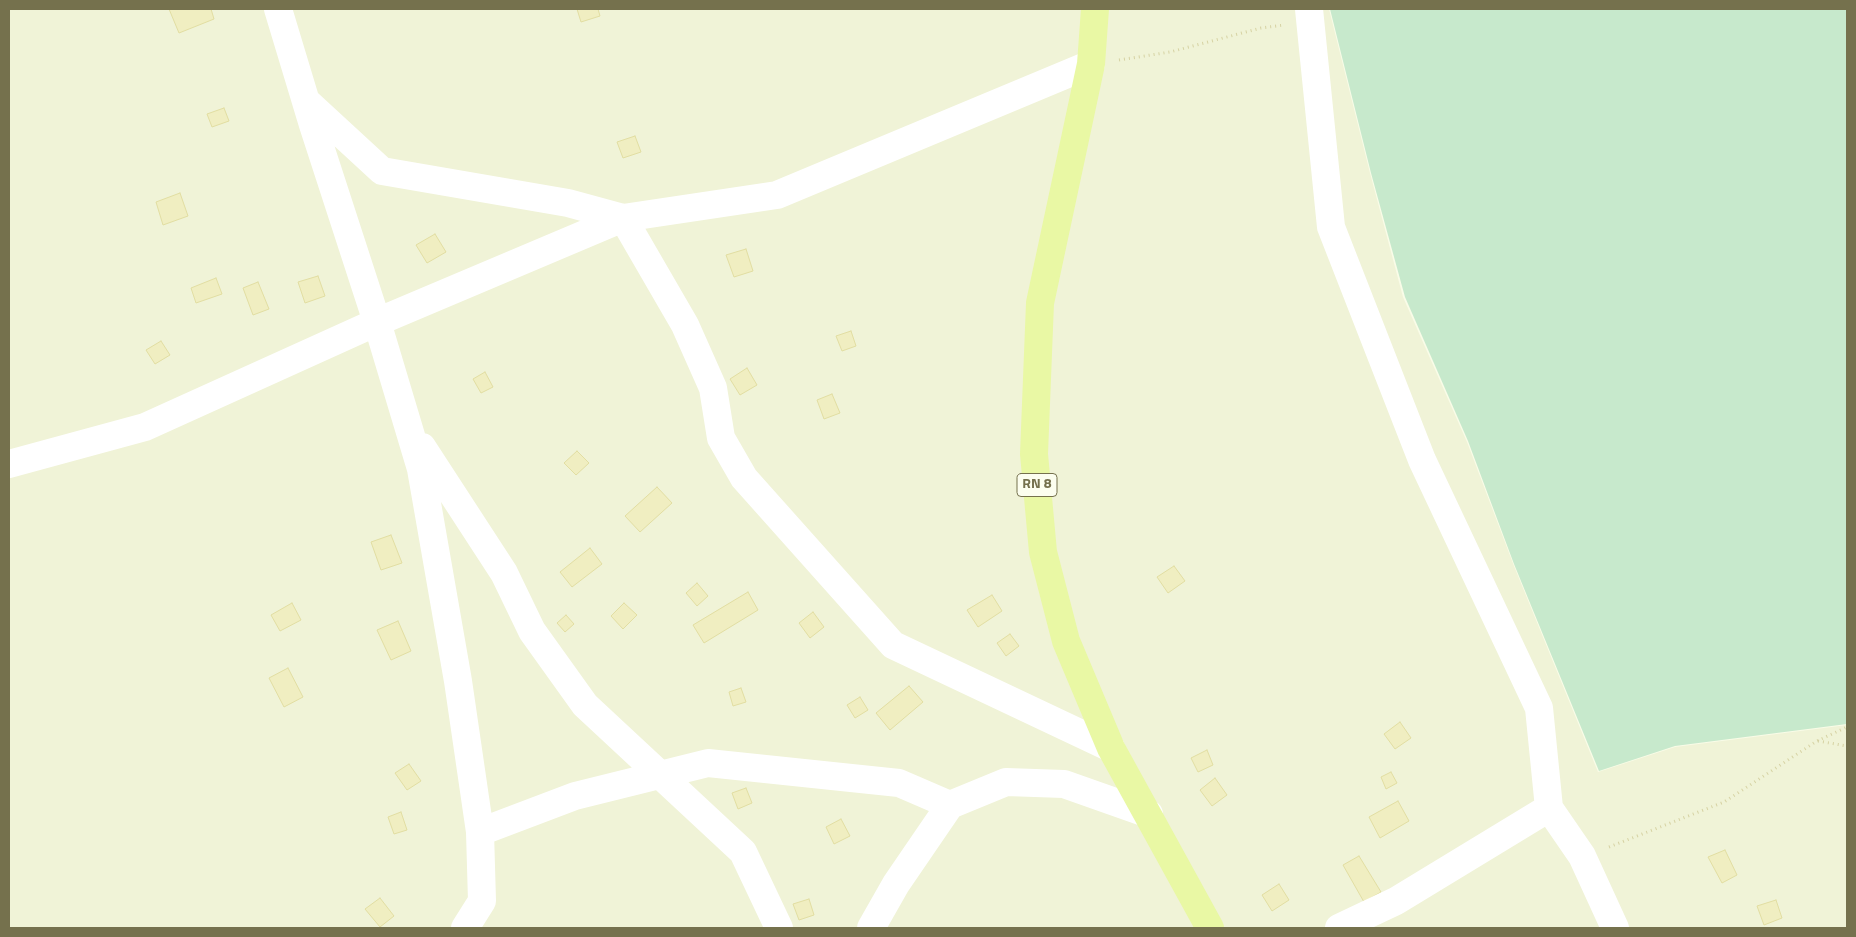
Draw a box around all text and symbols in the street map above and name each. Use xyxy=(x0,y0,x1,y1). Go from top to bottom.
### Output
road number: RN 8 xyxy=(1017,474,1057,496)

